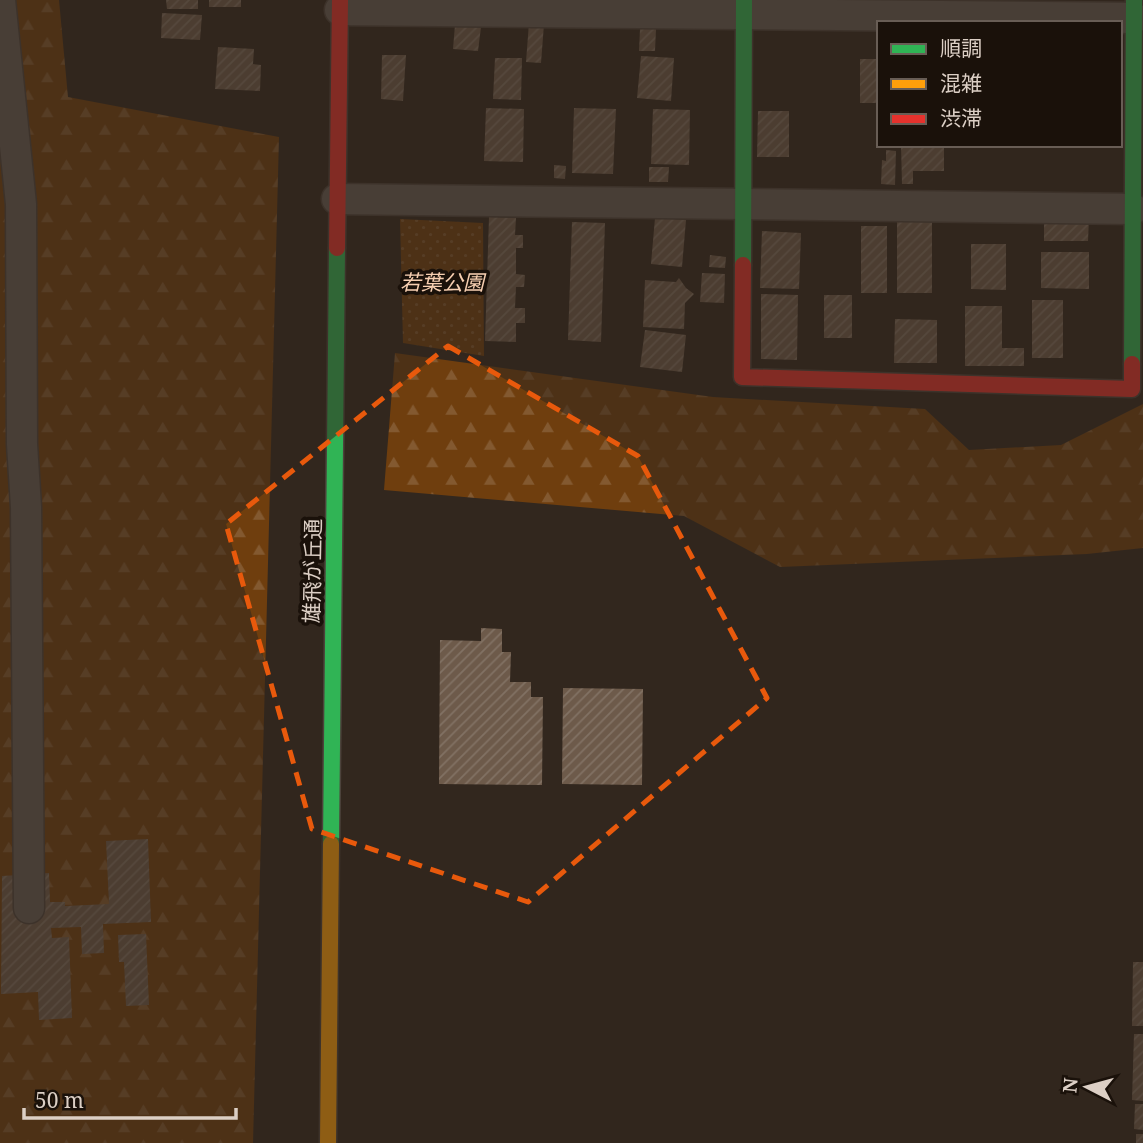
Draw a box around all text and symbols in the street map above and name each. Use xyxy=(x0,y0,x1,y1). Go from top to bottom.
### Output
legend xyxy=(877,21,1122,147)
text: 順調 xyxy=(940,34,982,62)
text: 混雑 xyxy=(940,69,982,97)
text: 渋滞 xyxy=(940,104,982,132)
park label: 若葉公園 xyxy=(400,268,487,296)
street label: 雄飛が丘通 xyxy=(297,518,327,624)
north arrow xyxy=(1052,1052,1122,1122)
scale bar xyxy=(24,1076,236,1120)
text: N xyxy=(1056,1076,1084,1094)
text: 50 m xyxy=(35,1086,84,1114)

